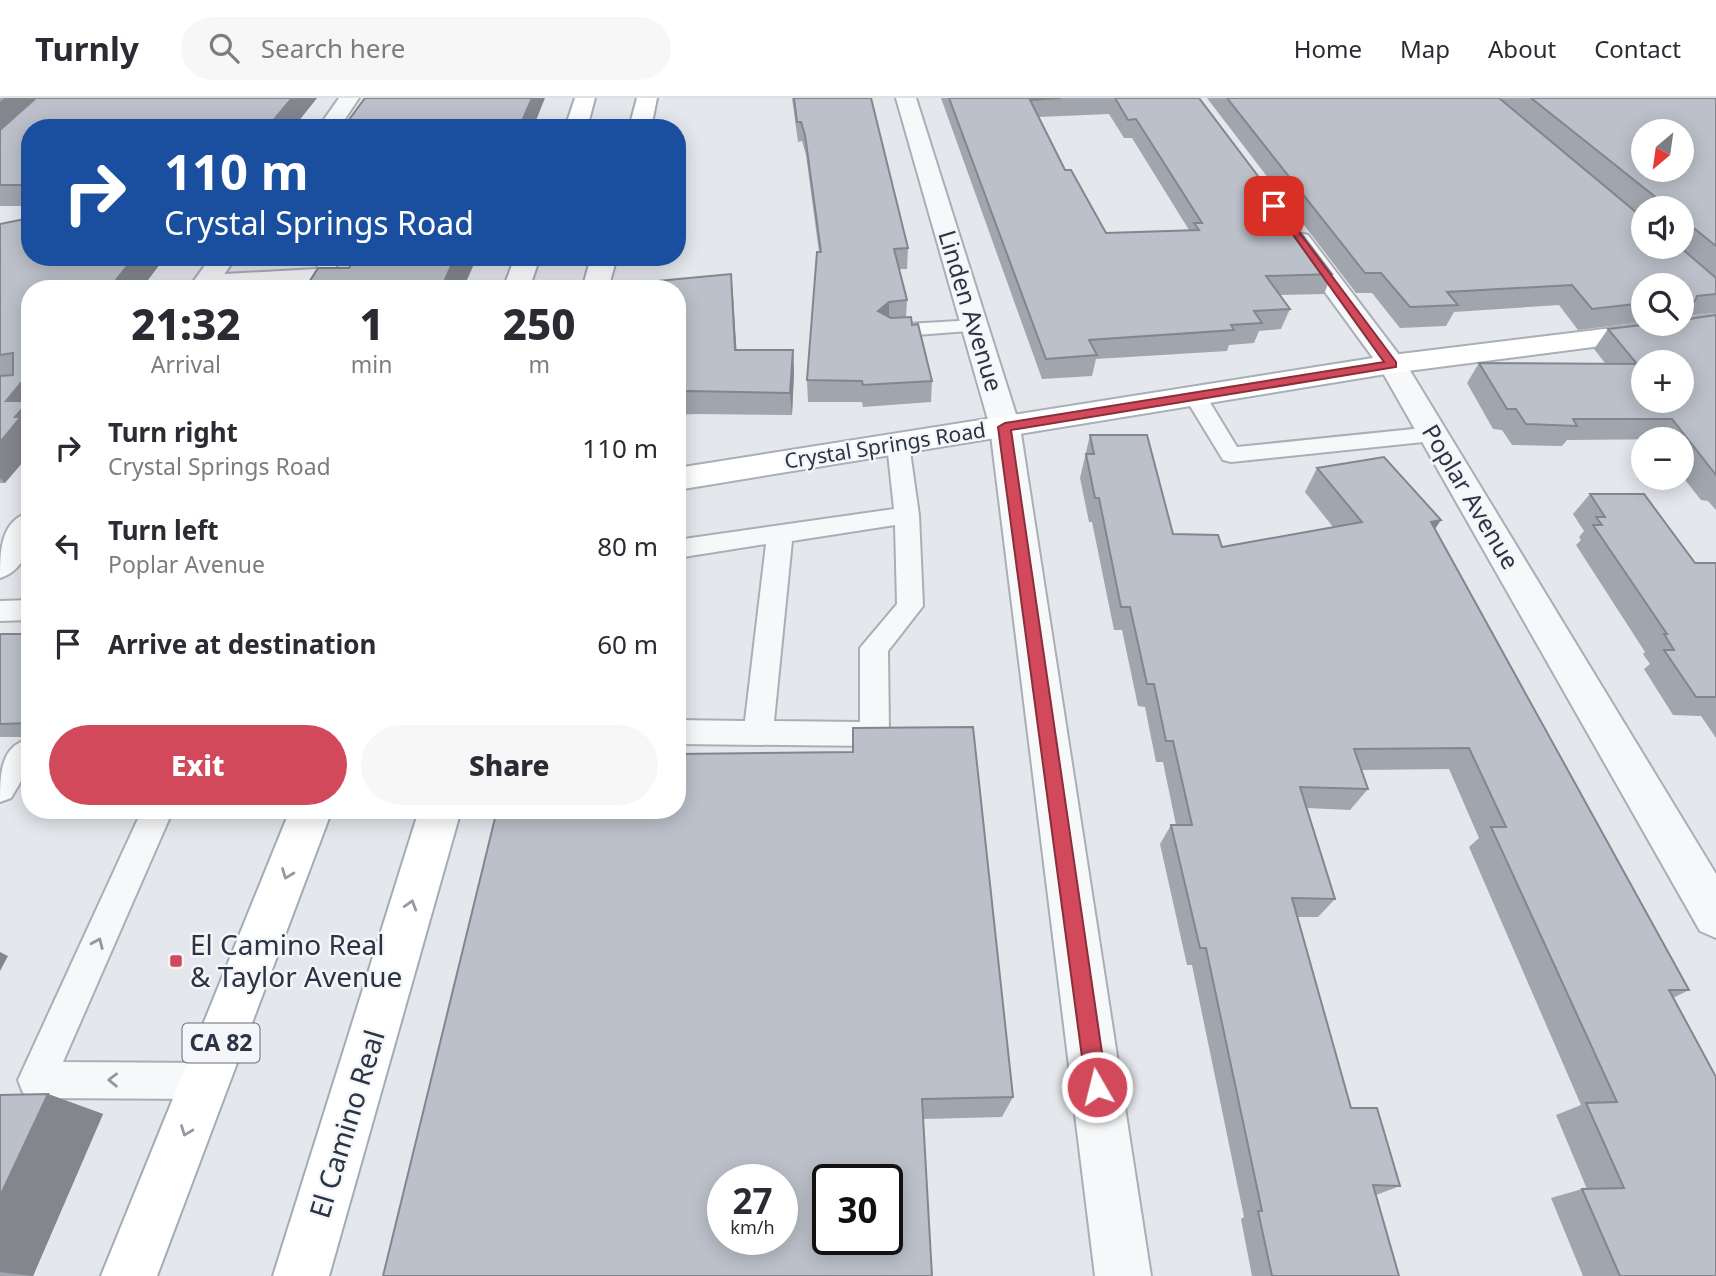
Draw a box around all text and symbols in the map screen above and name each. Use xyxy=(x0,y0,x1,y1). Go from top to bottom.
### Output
search box xyxy=(181,17,671,80)
text: Turnly xyxy=(35,26,139,71)
icon: search xyxy=(205,29,243,67)
text: Search here xyxy=(261,30,405,66)
text: Home xyxy=(1294,32,1362,65)
text: Map xyxy=(1400,32,1450,65)
text: About xyxy=(1488,32,1556,65)
text: Contact xyxy=(1594,32,1681,65)
north arrow xyxy=(1631,119,1694,182)
map controls xyxy=(1631,119,1694,490)
text: 110 m xyxy=(164,138,309,204)
icon: right xyxy=(49,147,140,238)
pin xyxy=(1244,176,1304,236)
icon: arrive xyxy=(1255,187,1293,225)
button: sound xyxy=(1631,196,1694,259)
text: Crystal Springs Road xyxy=(164,201,474,244)
street label: Linden Avenue xyxy=(931,226,1012,395)
button: search xyxy=(1631,273,1694,336)
text: 21:32 xyxy=(131,295,240,352)
text: 1 xyxy=(359,295,384,352)
text: 250 xyxy=(503,295,576,352)
text: Arrival xyxy=(151,348,221,380)
text: min xyxy=(351,348,392,380)
text: m xyxy=(528,348,550,380)
button: + xyxy=(1631,350,1694,413)
text: Turn right xyxy=(108,414,238,450)
street label: Crystal Springs Road xyxy=(782,415,987,475)
street label: Poplar Avenue xyxy=(1415,417,1528,575)
button: − xyxy=(1631,427,1694,490)
icon: right xyxy=(49,429,87,467)
text: 110 m xyxy=(582,430,658,466)
text: Crystal Springs Road xyxy=(108,450,331,482)
text: Turn left xyxy=(108,512,219,548)
icon: left xyxy=(49,527,87,565)
text: 80 m xyxy=(597,528,658,564)
text: Poplar Avenue xyxy=(108,548,265,580)
icon: arrive xyxy=(49,625,87,663)
text: Arrive at destination xyxy=(108,626,377,662)
text: 60 m xyxy=(597,626,658,662)
button: Exit xyxy=(49,725,347,805)
button: Share xyxy=(361,725,658,805)
one-way arrow xyxy=(281,867,295,879)
one-way arrow xyxy=(403,899,418,911)
place label: El Camino Real & Taylor Avenue xyxy=(190,925,402,995)
one-way arrow xyxy=(90,937,104,950)
marker: El Camino Real & Taylor Avenue xyxy=(168,953,184,969)
road number: CA 82 xyxy=(182,1024,260,1062)
street label: El Camino Real xyxy=(299,1025,393,1222)
position arrow xyxy=(1060,1050,1134,1124)
one-way arrow xyxy=(107,1072,118,1088)
one-way arrow xyxy=(180,1125,194,1137)
speed limit sign: 30 xyxy=(812,1164,903,1255)
text: 27 xyxy=(732,1177,773,1224)
text: km/h xyxy=(730,1215,775,1239)

